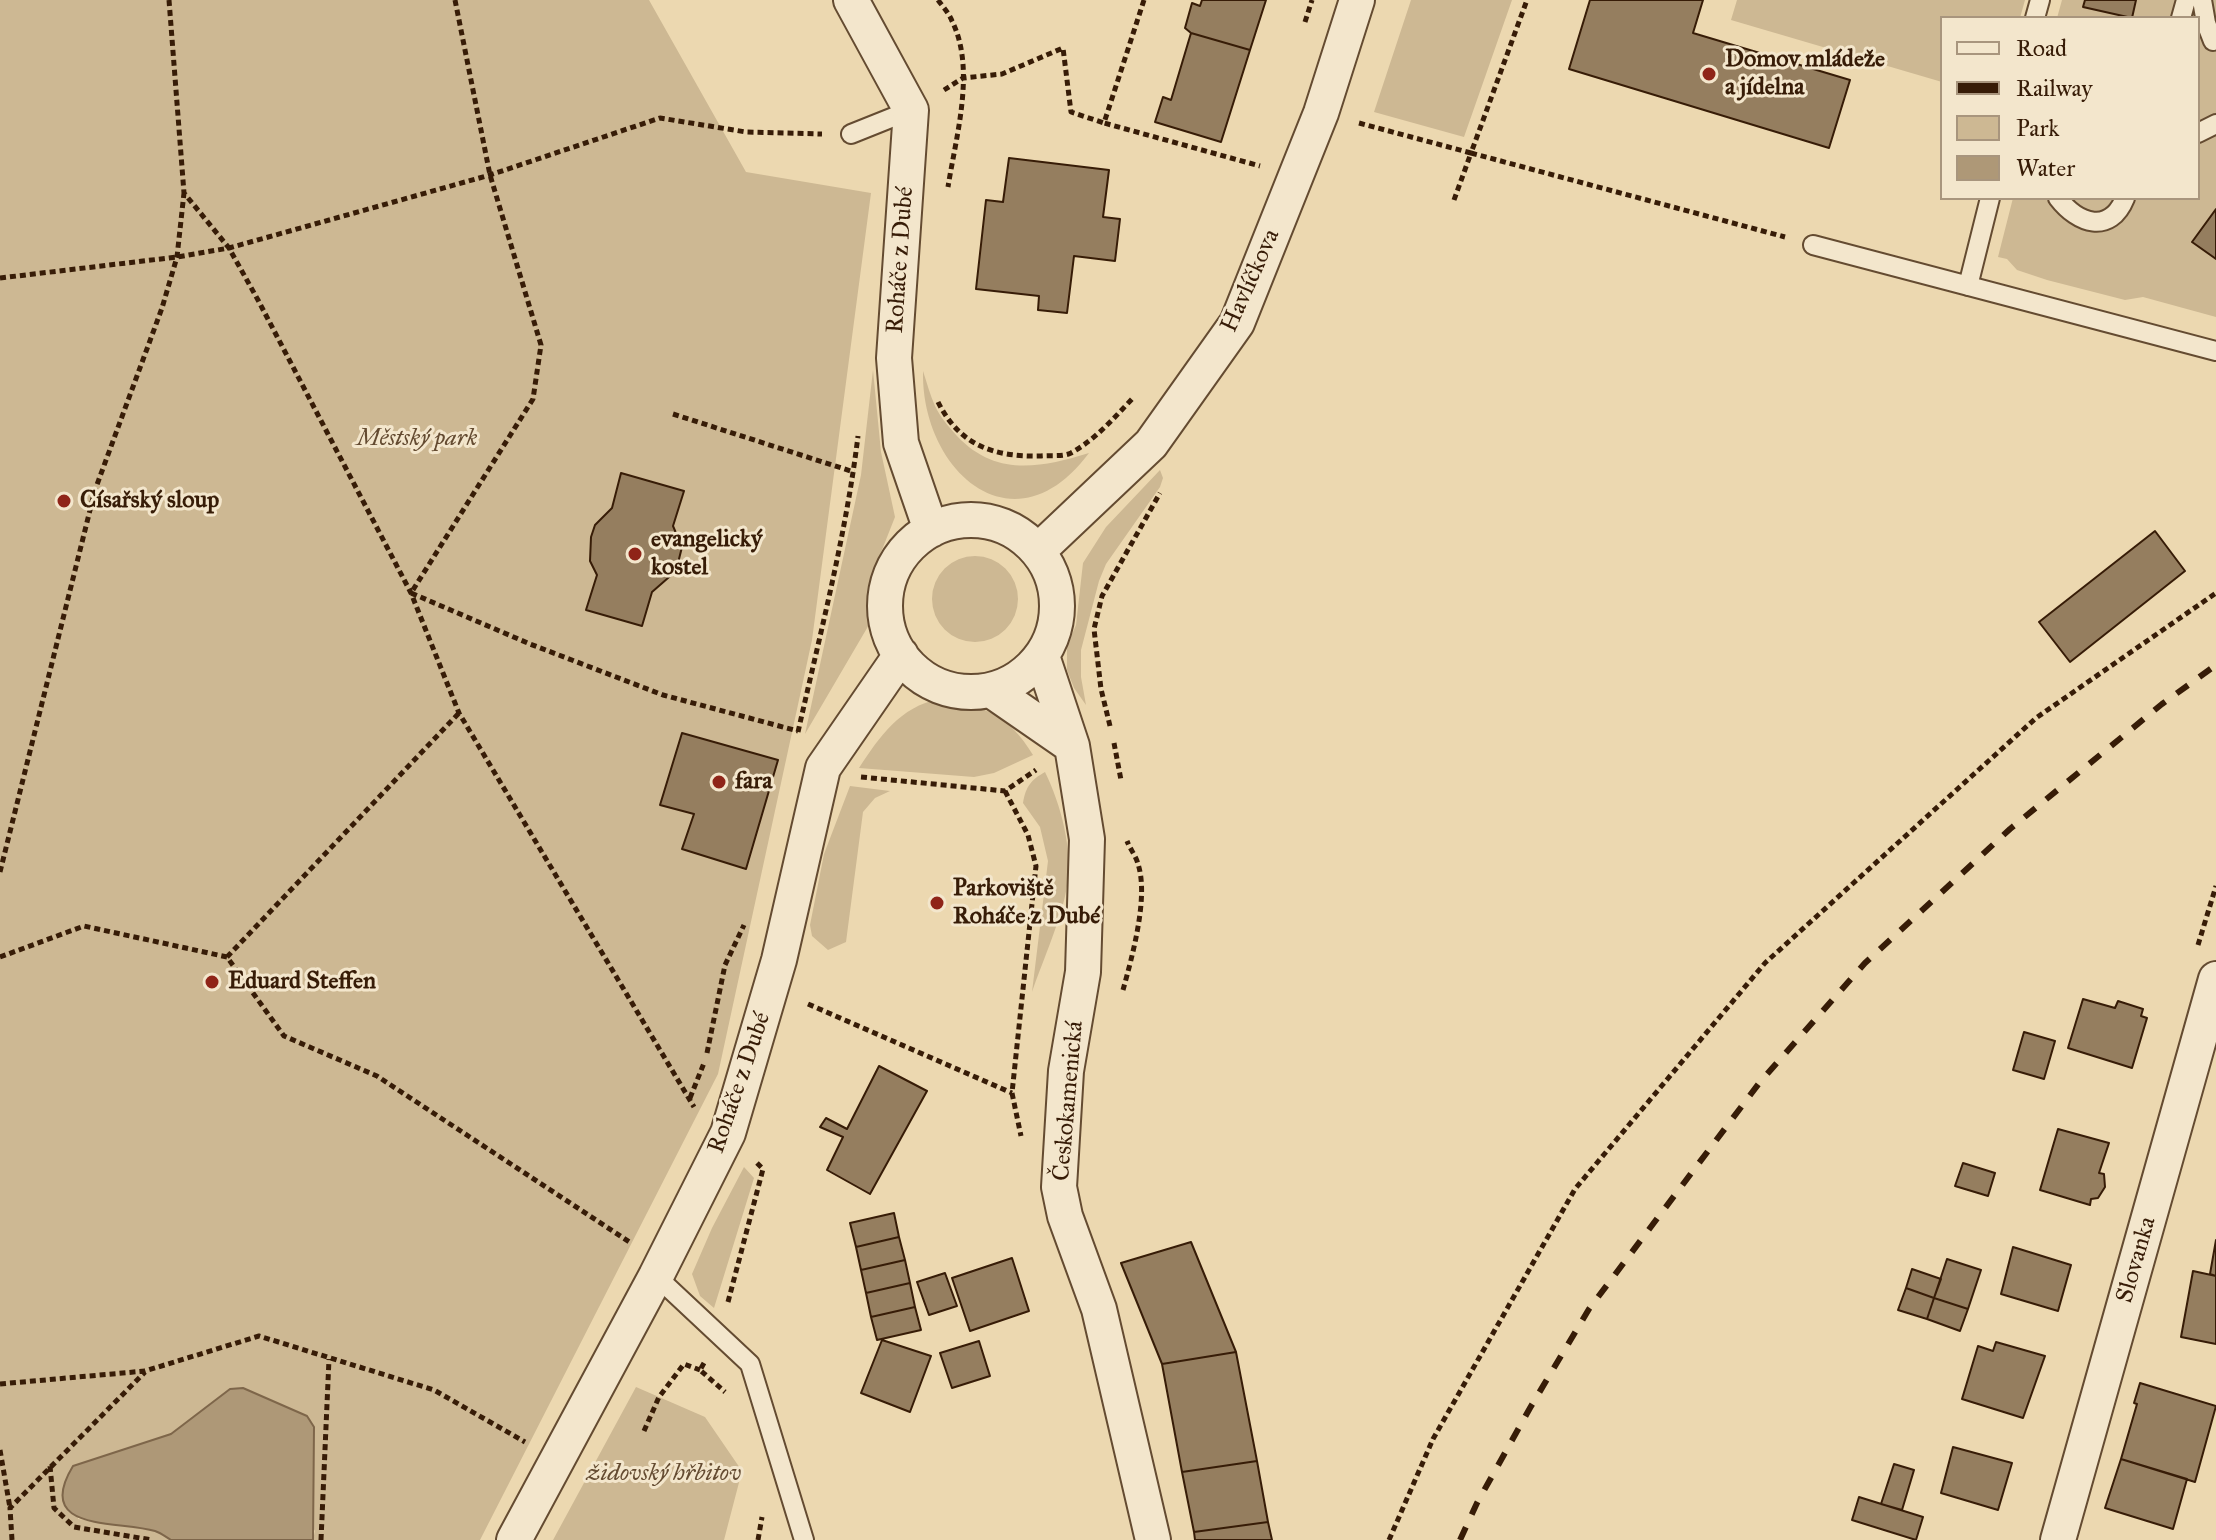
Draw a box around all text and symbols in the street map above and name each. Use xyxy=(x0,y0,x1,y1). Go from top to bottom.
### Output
legend xyxy=(1940,16,2200,200)
text: Road xyxy=(2016,33,2067,63)
place label: Domov mládeže a jídelna xyxy=(1725,46,1885,102)
marker: Domov mládeže a jídelna xyxy=(1700,65,1718,83)
text: Railway xyxy=(2016,73,2093,103)
text: Park xyxy=(2016,113,2059,143)
text: Water xyxy=(2016,153,2075,183)
street label: Roháče z Dubé xyxy=(881,186,921,334)
street label: Havlíčkova xyxy=(1215,225,1287,337)
park label: Městský park xyxy=(357,425,477,453)
place label: Císařský sloup xyxy=(80,487,219,515)
marker: Císařský sloup xyxy=(55,492,73,510)
place label: evangelický kostel xyxy=(651,526,762,582)
marker: evangelický kostel xyxy=(626,545,644,563)
place label: fara xyxy=(735,768,772,796)
marker: fara xyxy=(710,773,728,791)
place label: Parkoviště Roháče z Dubé xyxy=(953,875,1100,931)
marker: Parkoviště Roháče z Dubé xyxy=(928,894,946,912)
place label: Eduard Steffen xyxy=(228,968,376,996)
marker: Eduard Steffen xyxy=(203,973,221,991)
street label: Roháče z Dubé xyxy=(702,1009,778,1157)
street label: Českokamenická xyxy=(1048,1020,1090,1182)
street label: Slovanka xyxy=(2111,1214,2163,1306)
park label: židovský hřbitov xyxy=(587,1460,741,1488)

